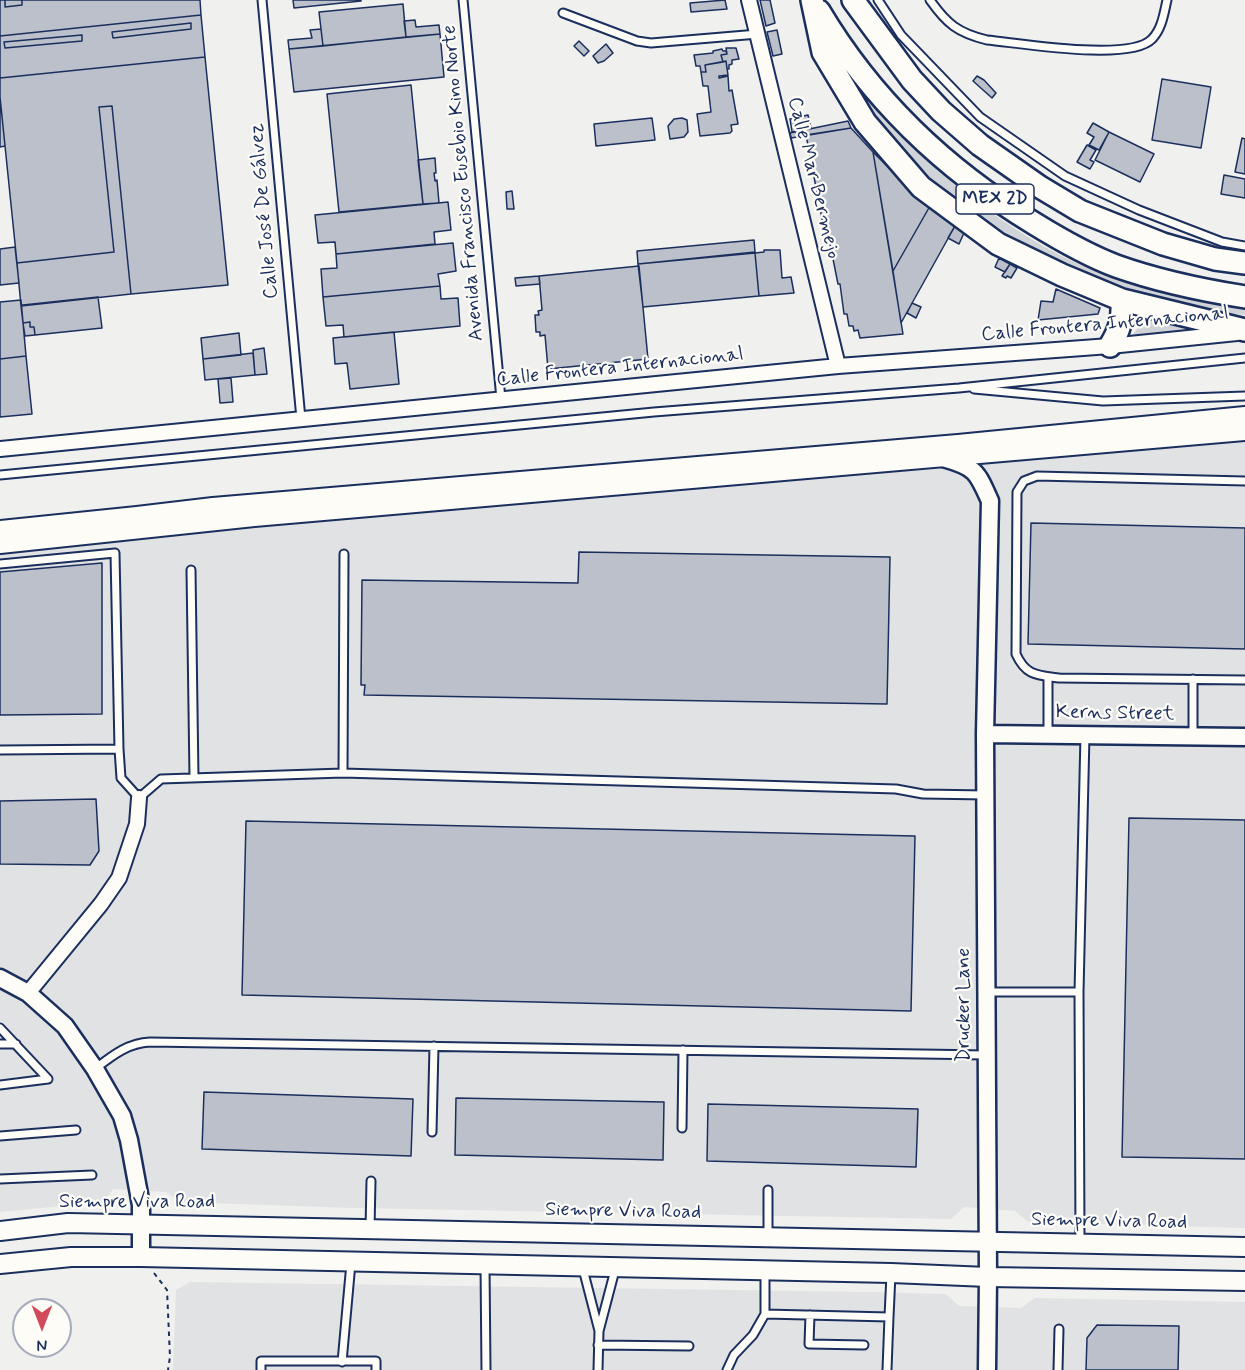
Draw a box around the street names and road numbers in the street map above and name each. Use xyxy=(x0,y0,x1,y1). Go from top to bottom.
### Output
street label: Avenida Francisco Eusebio Kino Norte xyxy=(438,24,490,342)
street label: Calle Mar Bermejo xyxy=(781,95,845,261)
street label: Calle José De Gálvez xyxy=(245,122,285,300)
road number: MEX 2D xyxy=(956,184,1034,214)
street label: Calle Frontera Internacional xyxy=(980,302,1230,348)
street label: Calle Frontera Internacional xyxy=(495,343,745,393)
street label: Kerns Street xyxy=(1055,701,1175,727)
street label: Drucker Lane xyxy=(953,948,977,1062)
street label: Siempre Viva Road xyxy=(59,1191,215,1215)
street label: Siempre Viva Road xyxy=(545,1199,701,1225)
street label: Siempre Viva Road xyxy=(1031,1209,1187,1235)

